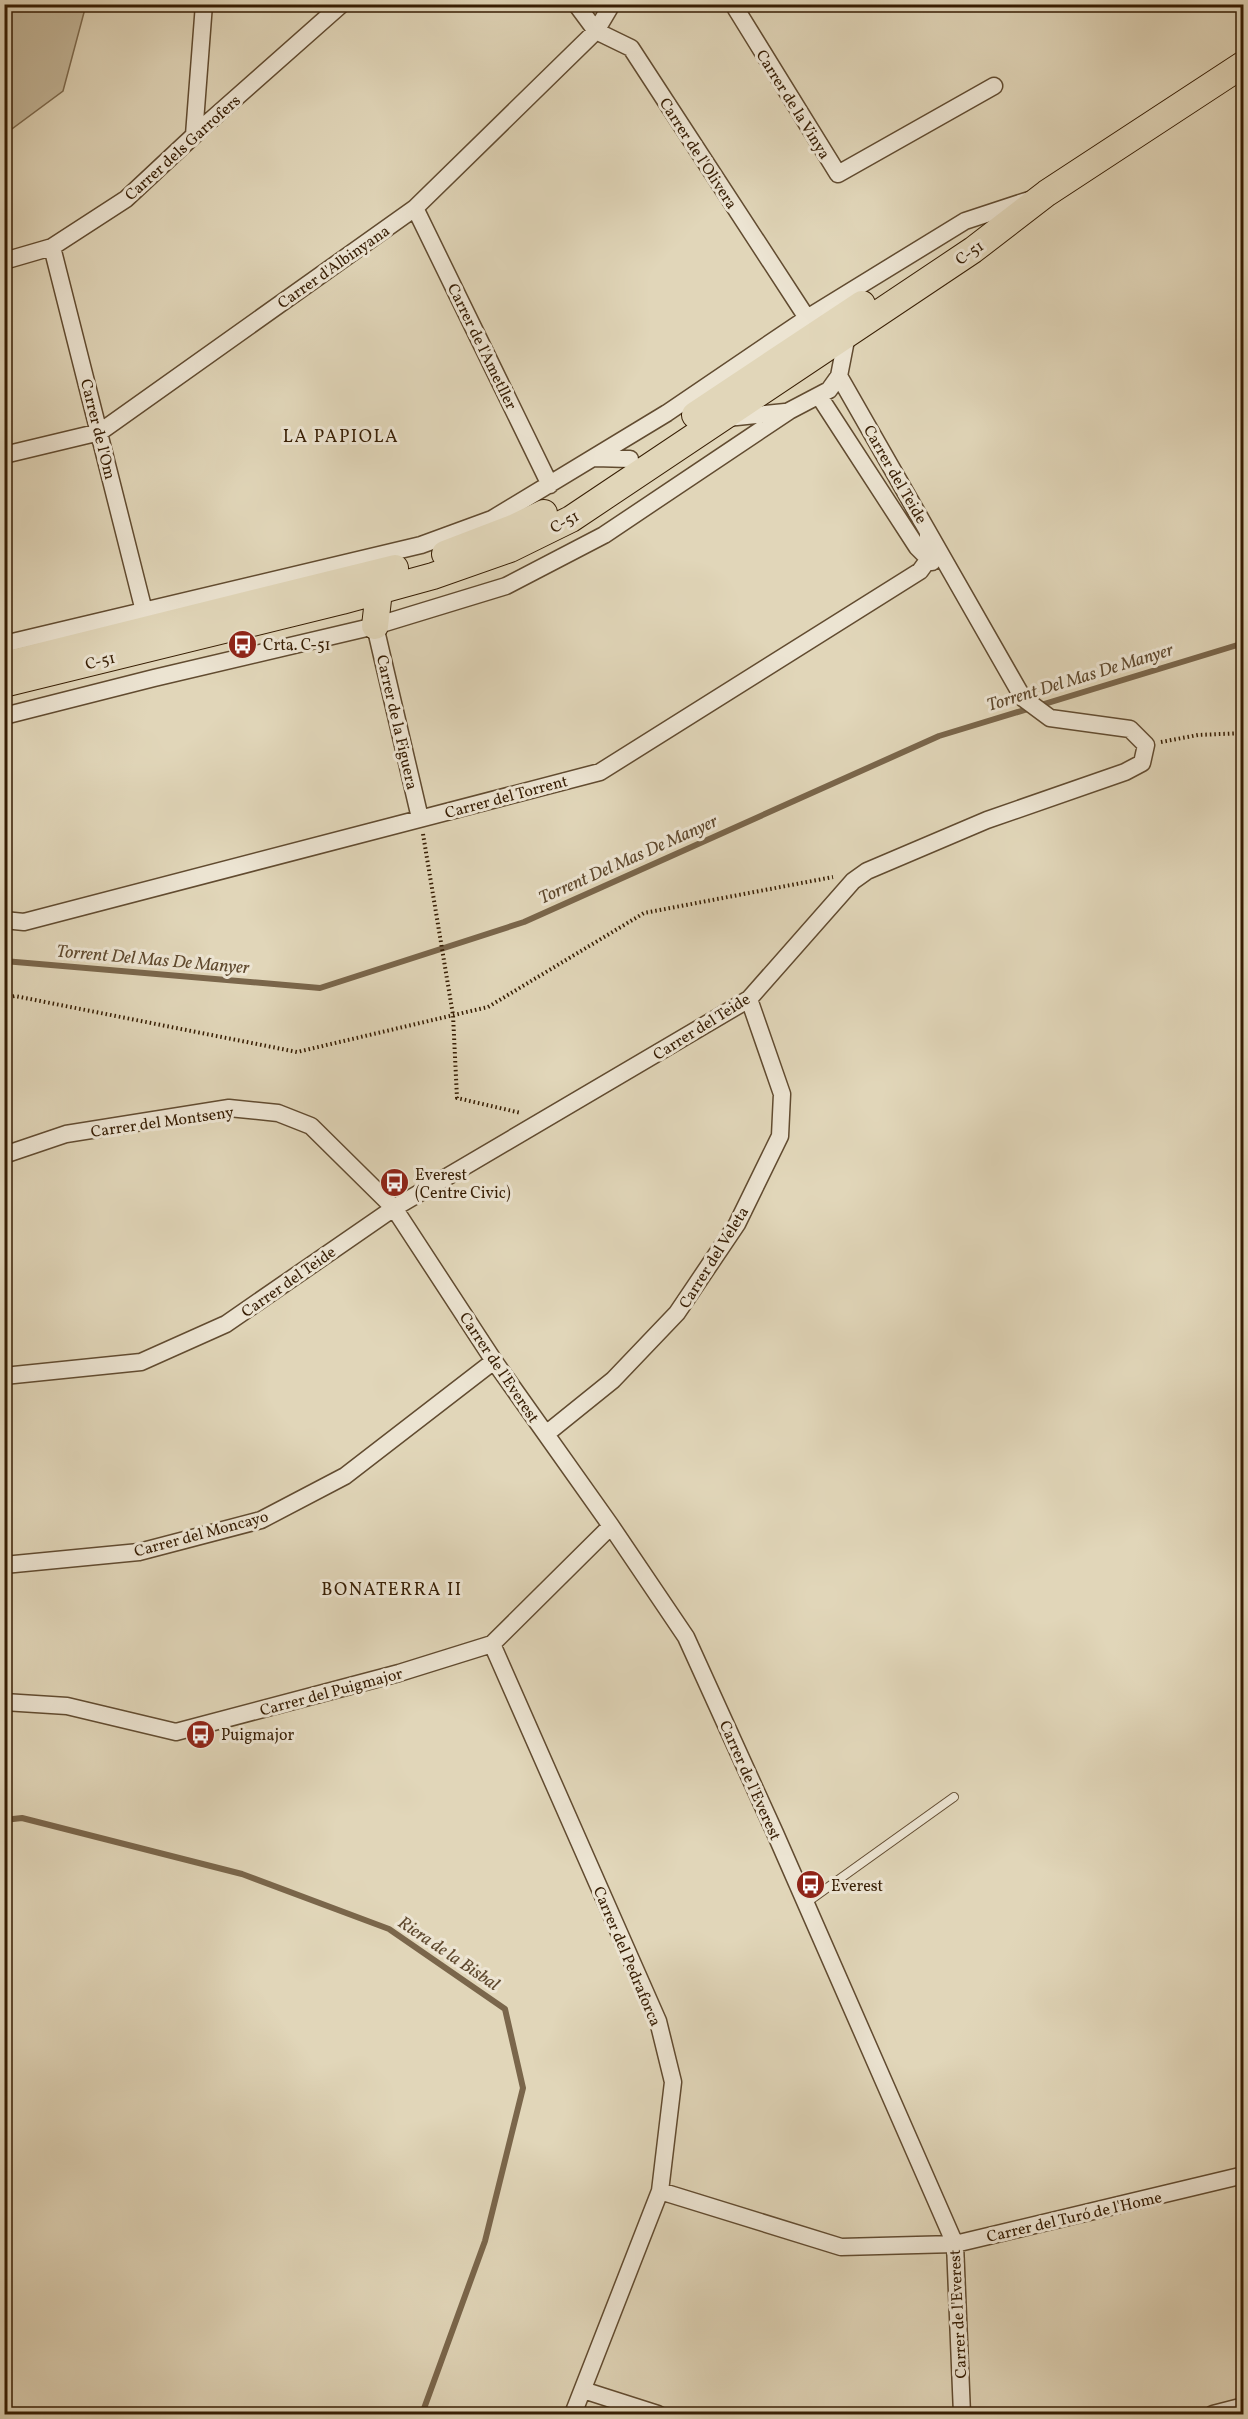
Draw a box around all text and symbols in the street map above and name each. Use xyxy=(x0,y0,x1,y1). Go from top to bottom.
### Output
street label: Carrer de la Vinya xyxy=(750,46,835,164)
street label: Carrer dels Garrofers xyxy=(121,90,246,206)
street label: Carrer de l'Olivera xyxy=(653,94,742,214)
street label: Carrer d'Albinyana xyxy=(274,221,395,315)
street label: C-51 xyxy=(952,236,989,271)
street label: Carrer de l'Ametller xyxy=(441,280,521,414)
street label: Carrer de l'Om xyxy=(74,377,120,482)
street label: Carrer del Teide xyxy=(857,422,931,528)
district label: LA PAPIOLA xyxy=(283,425,399,450)
street label: C-51 xyxy=(546,506,583,540)
bus stop icon: Crta. C-51 xyxy=(226,628,258,660)
place label: Crta. C-51 xyxy=(263,635,331,657)
water label: Torrent Del Mas De Manyer xyxy=(984,638,1177,719)
street label: C-51 xyxy=(83,648,118,676)
street label: Carrer de la Figuera xyxy=(370,653,422,792)
street label: Carrer del Torrent xyxy=(443,771,571,825)
water label: Torrent Del Mas De Manyer xyxy=(535,809,722,911)
water label: Torrent Del Mas De Manyer xyxy=(55,940,251,981)
street label: Carrer del Teide xyxy=(649,989,755,1066)
street label: Carrer del Montseny xyxy=(89,1102,236,1144)
place label: Everest (Centre Civic) xyxy=(415,1165,511,1205)
bus stop icon: Everest (Centre Civic) xyxy=(378,1167,410,1199)
street label: Carrer del Veleta xyxy=(675,1203,755,1313)
street label: Carrer del Teide xyxy=(238,1242,341,1323)
street label: Carrer de l'Everest xyxy=(453,1308,544,1428)
street label: Carrer del Moncayo xyxy=(132,1506,271,1563)
district label: BONATERRA II xyxy=(321,1578,463,1603)
street label: Carrer del Puigmajor xyxy=(258,1663,406,1723)
street label: Carrer de l'Everest xyxy=(713,1717,786,1845)
bus stop icon: Puigmajor xyxy=(184,1718,216,1750)
place label: Puigmajor xyxy=(221,1725,294,1747)
bus stop icon: Everest xyxy=(794,1869,826,1901)
place label: Everest xyxy=(831,1876,884,1898)
street label: Carrer del Pedraforca xyxy=(587,1883,666,2030)
water label: Riera de la Bisbal xyxy=(392,1911,504,1998)
street label: Carrer del Turó de l'Home xyxy=(985,2187,1164,2249)
street label: Carrer de l'Everest xyxy=(945,2248,973,2379)

